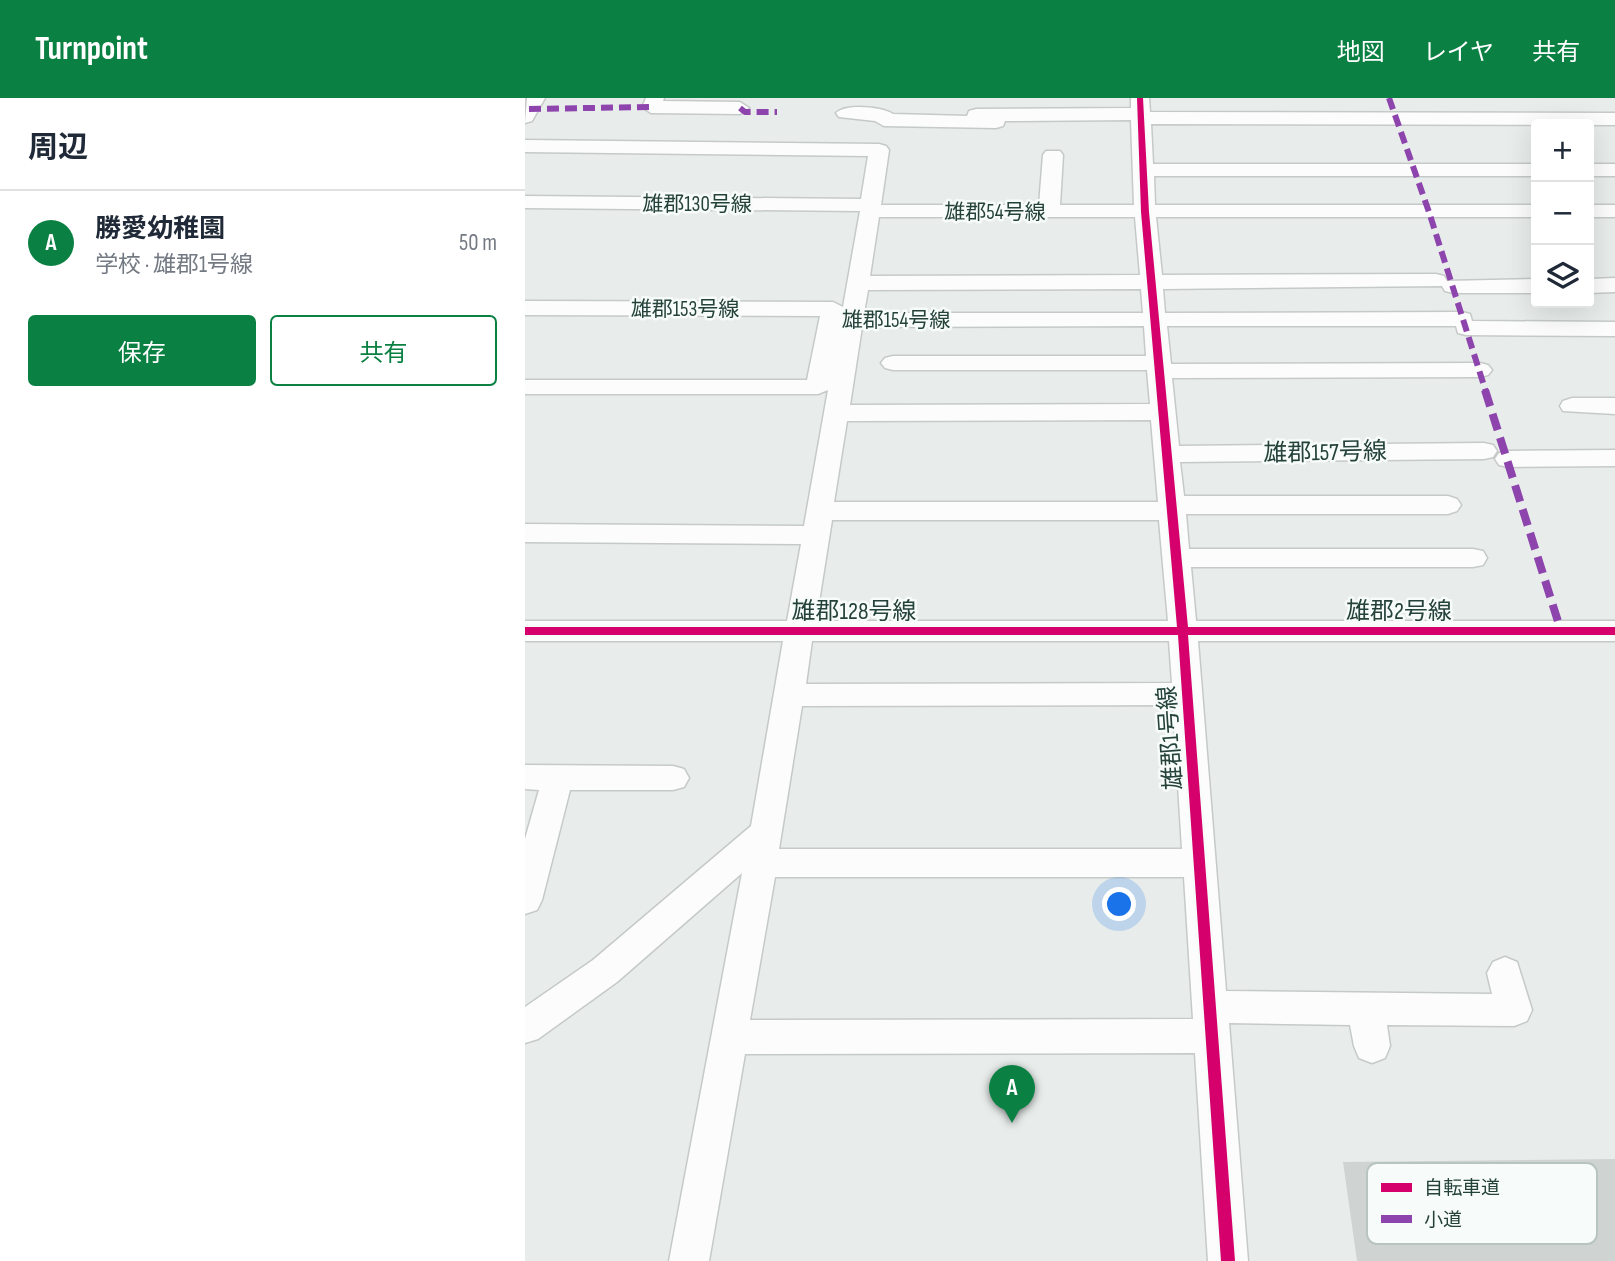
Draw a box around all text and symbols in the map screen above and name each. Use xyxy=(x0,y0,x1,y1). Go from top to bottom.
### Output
text: Turnpoint xyxy=(35,29,148,69)
text: 地図 xyxy=(1337,38,1385,67)
text: レイヤ xyxy=(1423,38,1494,67)
text: 共有 xyxy=(1532,38,1580,67)
map controls xyxy=(1531,119,1594,308)
button: + xyxy=(1531,119,1594,182)
text: 周辺 xyxy=(28,130,88,166)
button: − xyxy=(1531,182,1594,245)
street label: 雄郡130号線 xyxy=(642,192,752,217)
street label: 雄郡54号線 xyxy=(944,200,1046,225)
text: 勝愛幼稚園 xyxy=(95,214,225,245)
text: A xyxy=(46,229,56,257)
text: 50 m xyxy=(459,229,497,257)
button: layers xyxy=(1531,245,1594,308)
text: 学校 · 雄郡1号線 xyxy=(95,251,253,279)
street label: 雄郡153号線 xyxy=(631,297,739,322)
street label: 雄郡154号線 xyxy=(842,308,950,333)
button: 保存 xyxy=(28,315,256,386)
button: 共有 xyxy=(270,315,497,386)
street label: 雄郡157号線 xyxy=(1263,437,1387,468)
street label: 雄郡128号線 xyxy=(791,597,917,626)
street label: 雄郡2号線 xyxy=(1346,597,1452,626)
street label: 雄郡1号線 xyxy=(1152,685,1189,791)
your location xyxy=(1102,887,1136,921)
pin: A xyxy=(989,1065,1035,1123)
legend xyxy=(1367,1163,1597,1244)
text: 自転車道 xyxy=(1424,1177,1500,1200)
text: 小道 xyxy=(1424,1209,1462,1232)

